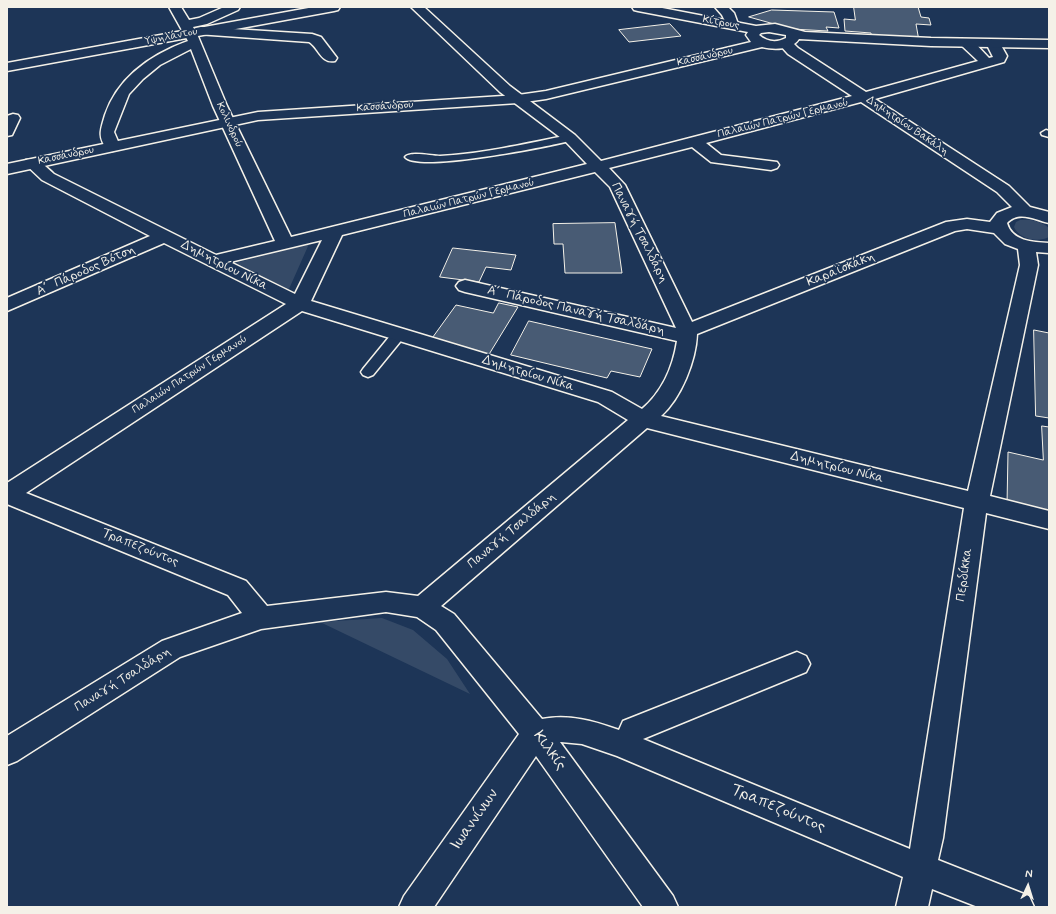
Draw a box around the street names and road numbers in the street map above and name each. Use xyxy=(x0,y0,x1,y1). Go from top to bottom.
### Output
street label: Κίτρους xyxy=(702,13,740,33)
street label: Υψηλάντου xyxy=(143,25,199,49)
street label: Κασσάνδρου xyxy=(676,44,734,70)
street label: Δημητρίου Βακάλη xyxy=(863,94,951,158)
street label: Παλαιών Πατρών Γερμανού xyxy=(716,96,850,142)
street label: Κασσάνδρου xyxy=(356,98,414,116)
street label: Κολινδρού xyxy=(213,100,245,150)
street label: Κασσάνδρου xyxy=(37,144,95,168)
street label: Παλαιών Πατρών Γερμανού xyxy=(402,176,536,222)
street label: Παναγή Τσαλδάρη xyxy=(607,180,671,286)
street label: Δημητρίου Νίκα xyxy=(178,237,270,295)
street label: Α΄ Πάροδος Βότση xyxy=(34,242,138,300)
street label: Καραϊσκάκη xyxy=(805,249,877,291)
street label: Α΄ Πάροδος Παναγή Τσαλδάρη xyxy=(486,283,666,339)
street label: Παλαιών Πατρών Γερμανού xyxy=(130,333,250,417)
street label: Δημητρίου Νίκα xyxy=(480,353,576,395)
street label: Δημητρίου Νίκα xyxy=(789,449,885,487)
street label: Παναγή Τσαλδάρη xyxy=(465,489,559,573)
street label: Τραπεζούντος xyxy=(99,526,181,570)
street label: Περδίκκα xyxy=(954,547,976,603)
street label: Παναγή Τσαλδάρη xyxy=(72,644,174,716)
street label: Κιλκίς xyxy=(528,727,570,775)
street label: Τραπεζούντος xyxy=(728,781,828,837)
street label: Ιωαννίνων xyxy=(447,786,503,854)

